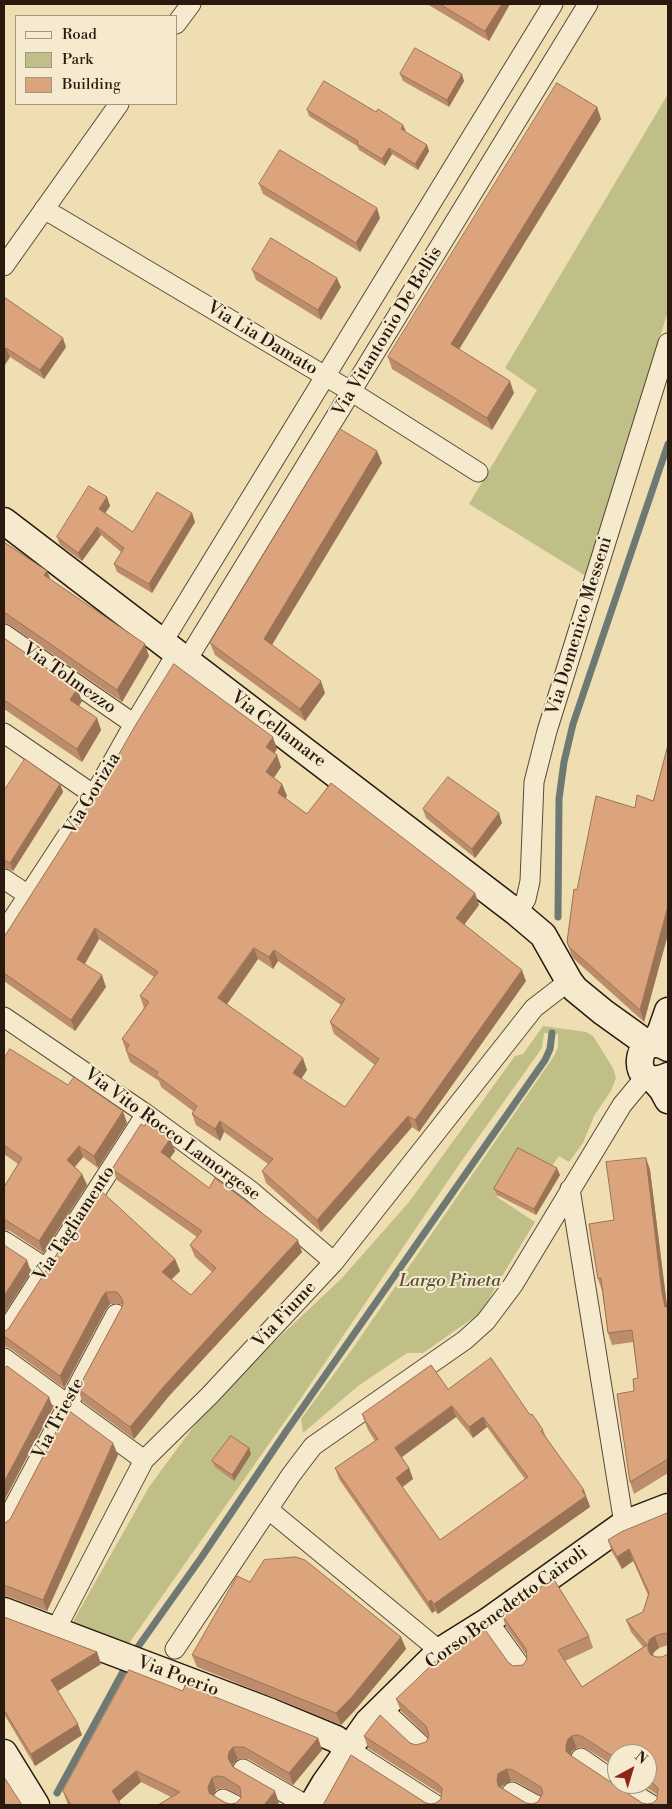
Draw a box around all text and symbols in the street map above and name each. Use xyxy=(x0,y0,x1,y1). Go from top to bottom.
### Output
legend xyxy=(15,15,178,105)
text: Road xyxy=(62,25,97,44)
text: Park xyxy=(62,50,93,69)
text: Building xyxy=(62,75,121,94)
street label: Via Vitantonio De Bellis xyxy=(329,243,447,421)
street label: Via Lia Damato xyxy=(203,297,321,381)
street label: Via Domenico Messeni xyxy=(543,534,617,718)
street label: Via Tolmezzo xyxy=(18,639,120,719)
street label: Via Cellamare xyxy=(226,687,330,773)
street label: Via Gorizia xyxy=(60,749,126,839)
street label: Via Vito Rocco Lamorgese xyxy=(80,1064,264,1206)
street label: Via Tagliamento xyxy=(30,1162,120,1286)
park label: Largo Pineta xyxy=(399,1271,501,1293)
street label: Via Fiume xyxy=(249,1277,321,1353)
street label: Via Trieste xyxy=(29,1375,89,1463)
street label: Corso Benedetto Cairoli xyxy=(422,1542,592,1674)
street label: Via Poerio xyxy=(134,1652,222,1702)
north arrow xyxy=(607,1744,657,1794)
text: N xyxy=(631,1748,651,1769)

